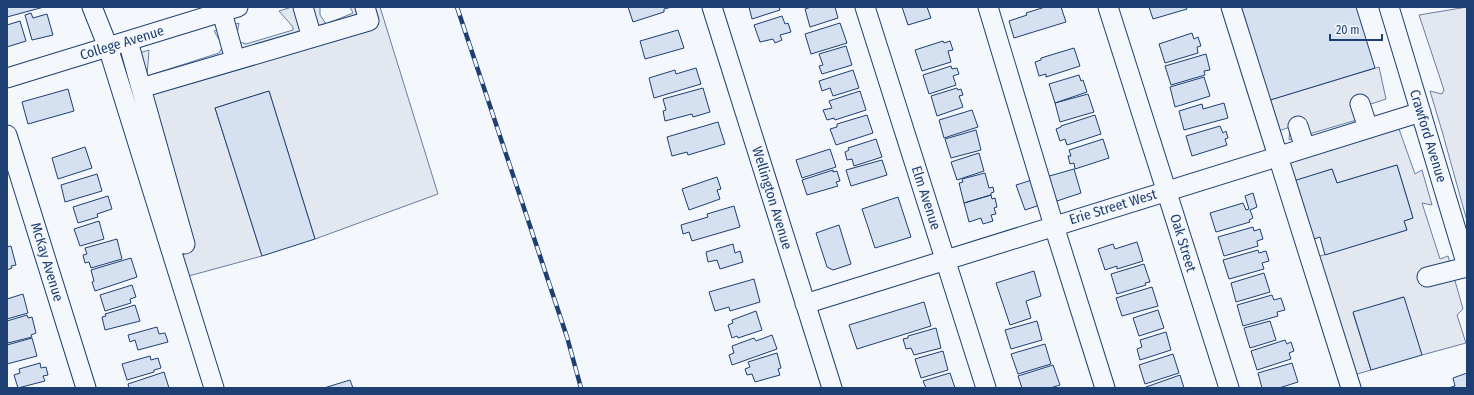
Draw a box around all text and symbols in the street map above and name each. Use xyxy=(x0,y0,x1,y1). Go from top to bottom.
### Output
scale bar xyxy=(1330,16,1382,42)
street label: College Avenue xyxy=(78,22,166,64)
text: 20 m xyxy=(1336,23,1360,37)
street label: Crawford Avenue xyxy=(1406,88,1450,185)
street label: Wellington Avenue xyxy=(748,145,796,252)
street label: Elm Avenue xyxy=(908,164,944,232)
street label: Erie Street West xyxy=(1067,186,1159,228)
street label: Oak Street xyxy=(1166,212,1200,274)
street label: McKay Avenue xyxy=(27,221,67,304)

